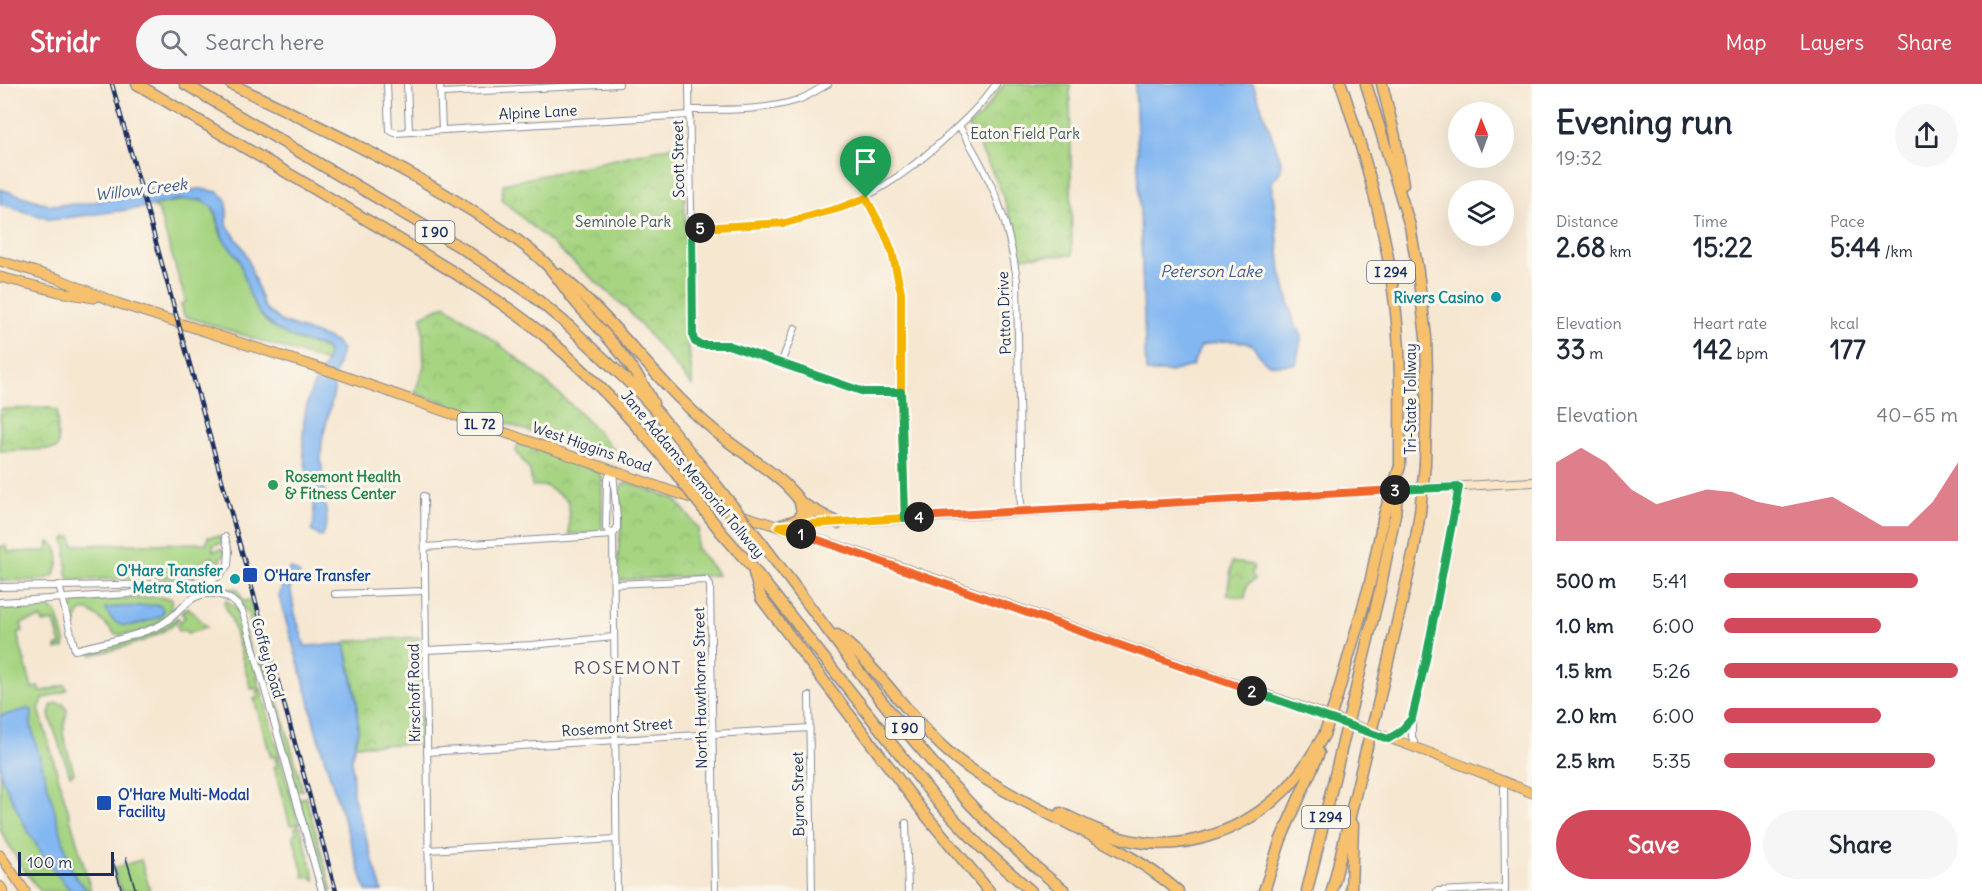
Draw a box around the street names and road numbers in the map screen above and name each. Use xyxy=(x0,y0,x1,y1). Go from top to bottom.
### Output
street label: Alpine Lane xyxy=(498,100,578,124)
street label: Scott Street xyxy=(668,120,688,198)
road number: I 90 xyxy=(416,221,454,243)
road number: I 294 xyxy=(1367,261,1415,283)
street label: Patton Drive xyxy=(993,271,1015,355)
street label: Tri-State Tollway xyxy=(1401,343,1420,455)
street label: Jane Addams Memorial Tollway xyxy=(617,386,769,562)
road number: IL 72 xyxy=(458,413,502,435)
street label: West Higgins Road xyxy=(530,418,654,476)
street label: North Hawthorne Street xyxy=(689,607,711,769)
street label: Coffey Road xyxy=(247,616,289,701)
street label: Kirschoff Road xyxy=(404,643,424,743)
street label: Rosemont Street xyxy=(561,714,673,740)
road number: I 90 xyxy=(886,717,924,739)
street label: Byron Street xyxy=(788,751,808,837)
road number: I 294 xyxy=(1302,806,1350,828)

